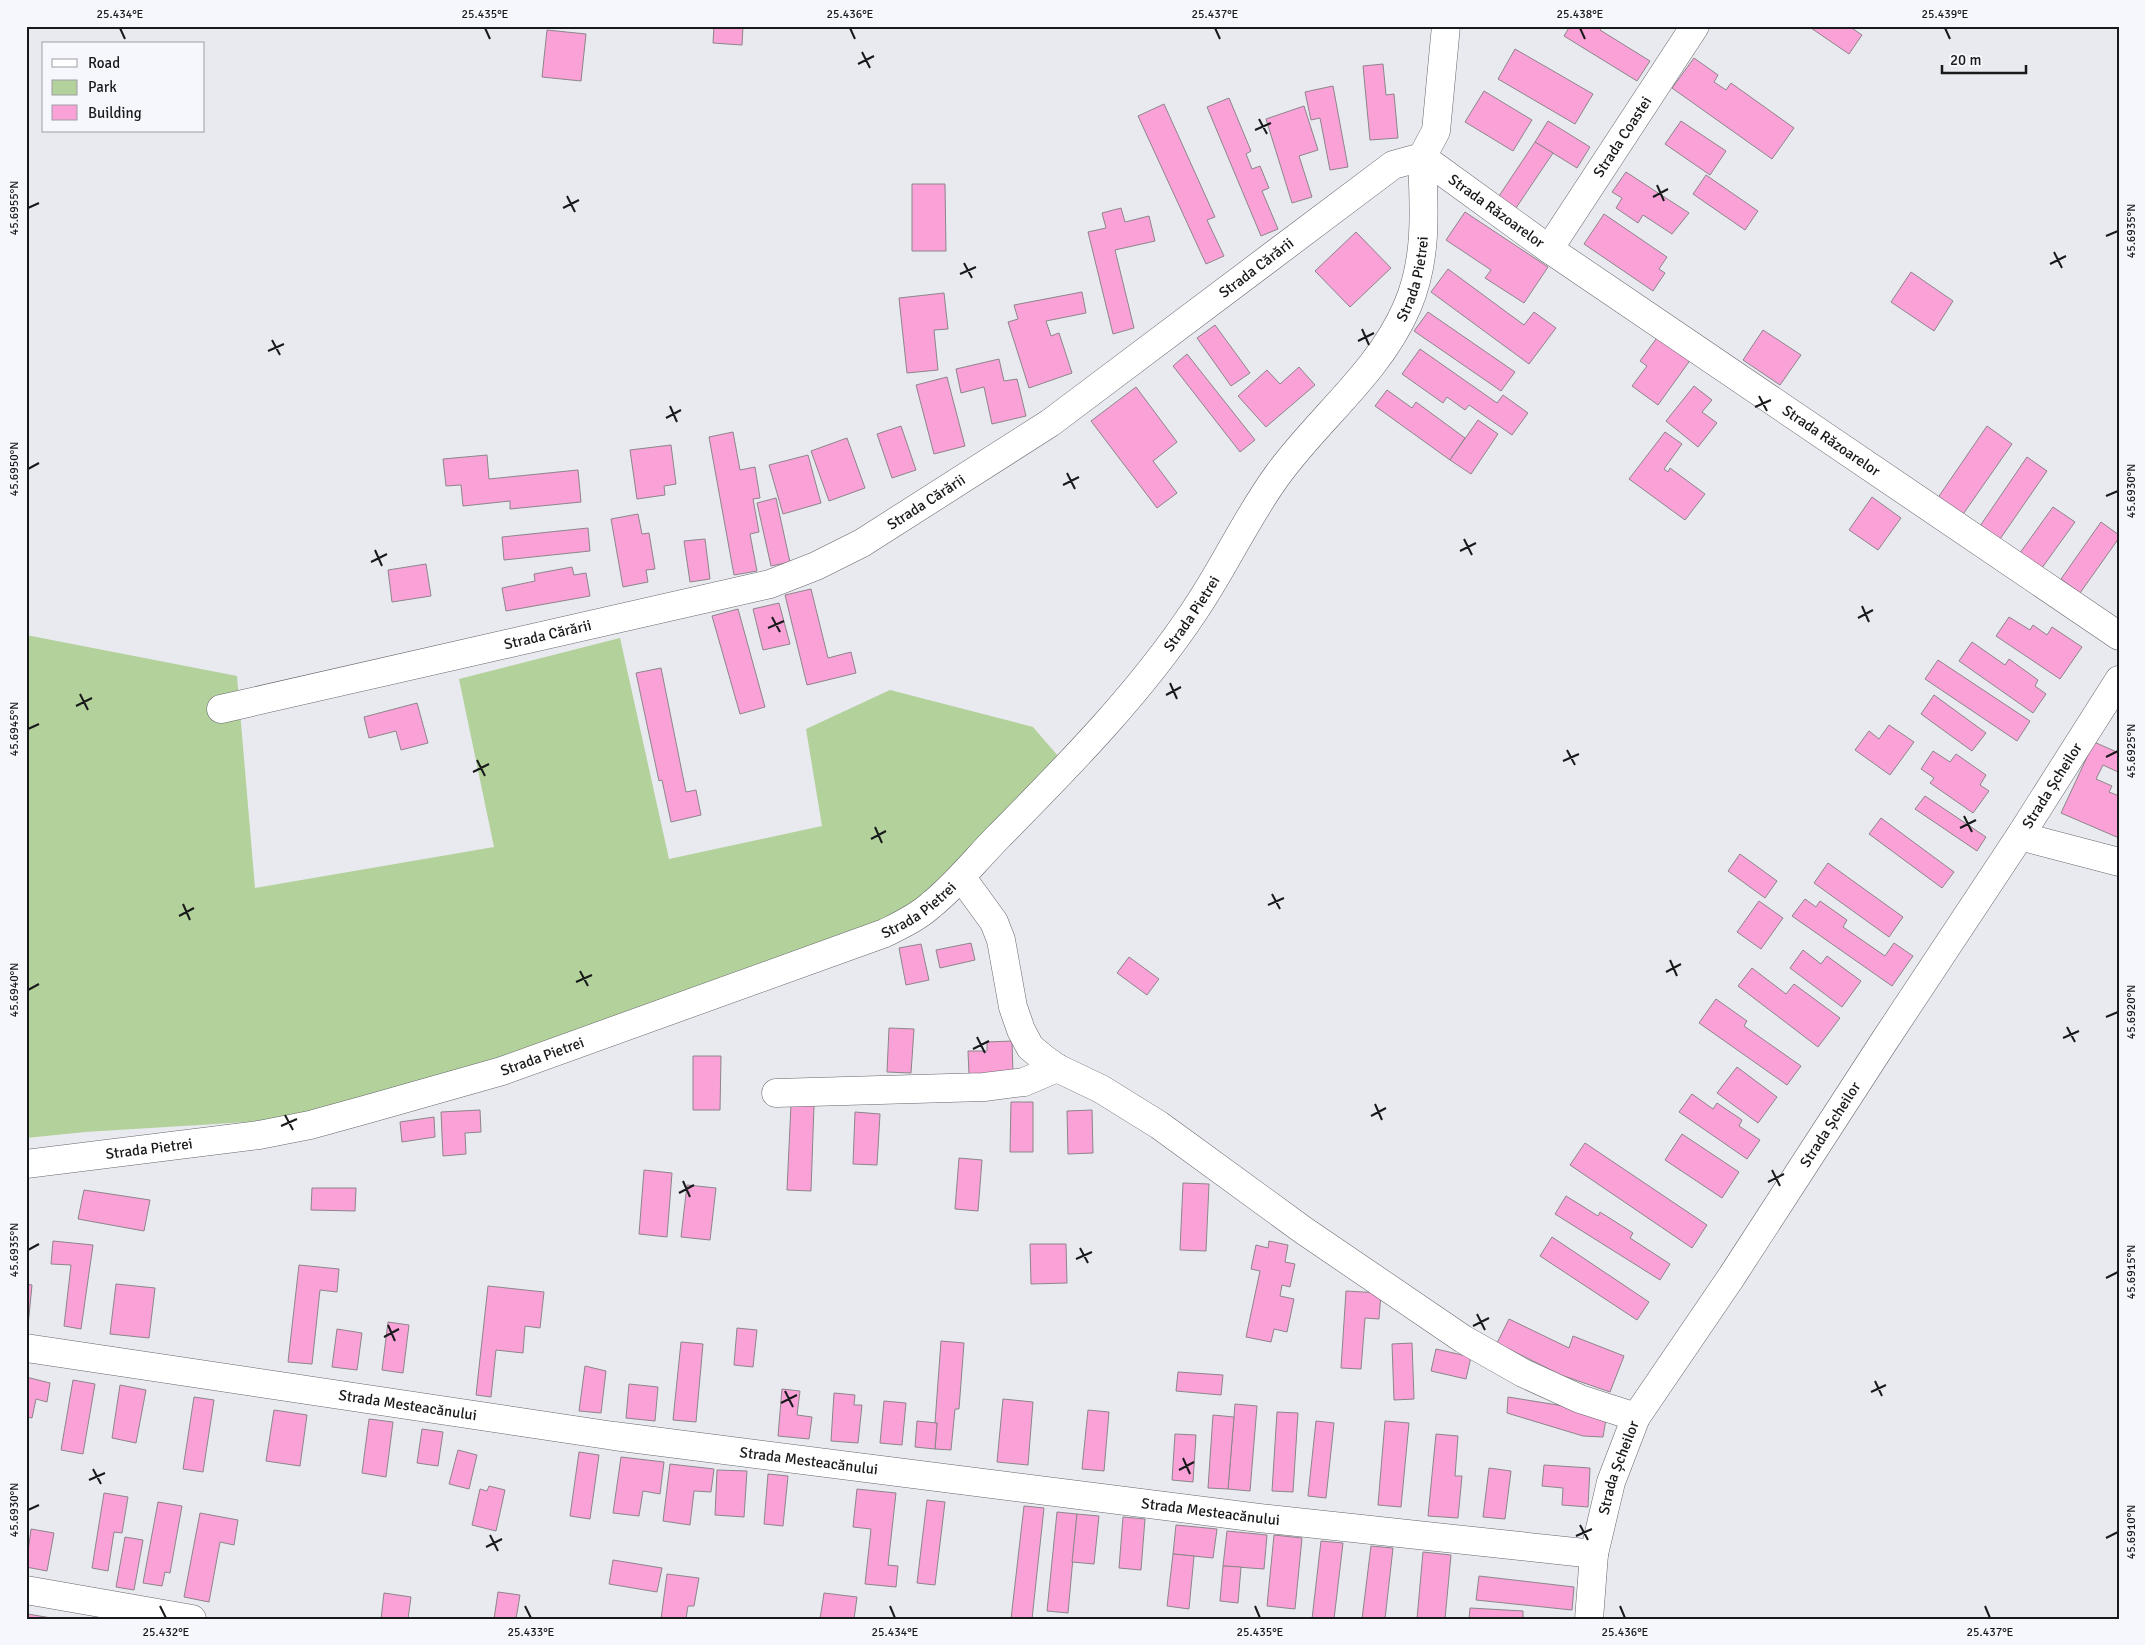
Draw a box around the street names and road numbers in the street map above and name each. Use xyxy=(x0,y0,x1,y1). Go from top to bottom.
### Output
street label: Strada Coastei xyxy=(1589,93,1655,181)
street label: Strada Răzoarelor xyxy=(1445,170,1548,252)
street label: Strada Cărării xyxy=(1215,234,1297,302)
street label: Strada Pietrei xyxy=(1393,236,1432,325)
street label: Strada Răzoarelor xyxy=(1779,401,1884,480)
street label: Strada Cărării xyxy=(884,471,969,534)
street label: Strada Pietrei xyxy=(1160,572,1223,655)
street label: Strada Cărării xyxy=(502,616,593,653)
street label: Strada Șcheilor xyxy=(2018,739,2086,832)
street label: Strada Pietrei xyxy=(878,878,960,942)
street label: Strada Pietrei xyxy=(498,1033,587,1080)
street label: Strada Șcheilor xyxy=(1796,1078,1865,1171)
street label: Strada Pietrei xyxy=(104,1134,194,1163)
street label: Strada Mesteacănului xyxy=(337,1386,478,1424)
street label: Strada Șcheilor xyxy=(1595,1418,1643,1516)
street label: Strada Mesteacănului xyxy=(739,1443,879,1478)
street label: Strada Mesteacănului xyxy=(1140,1494,1281,1529)

